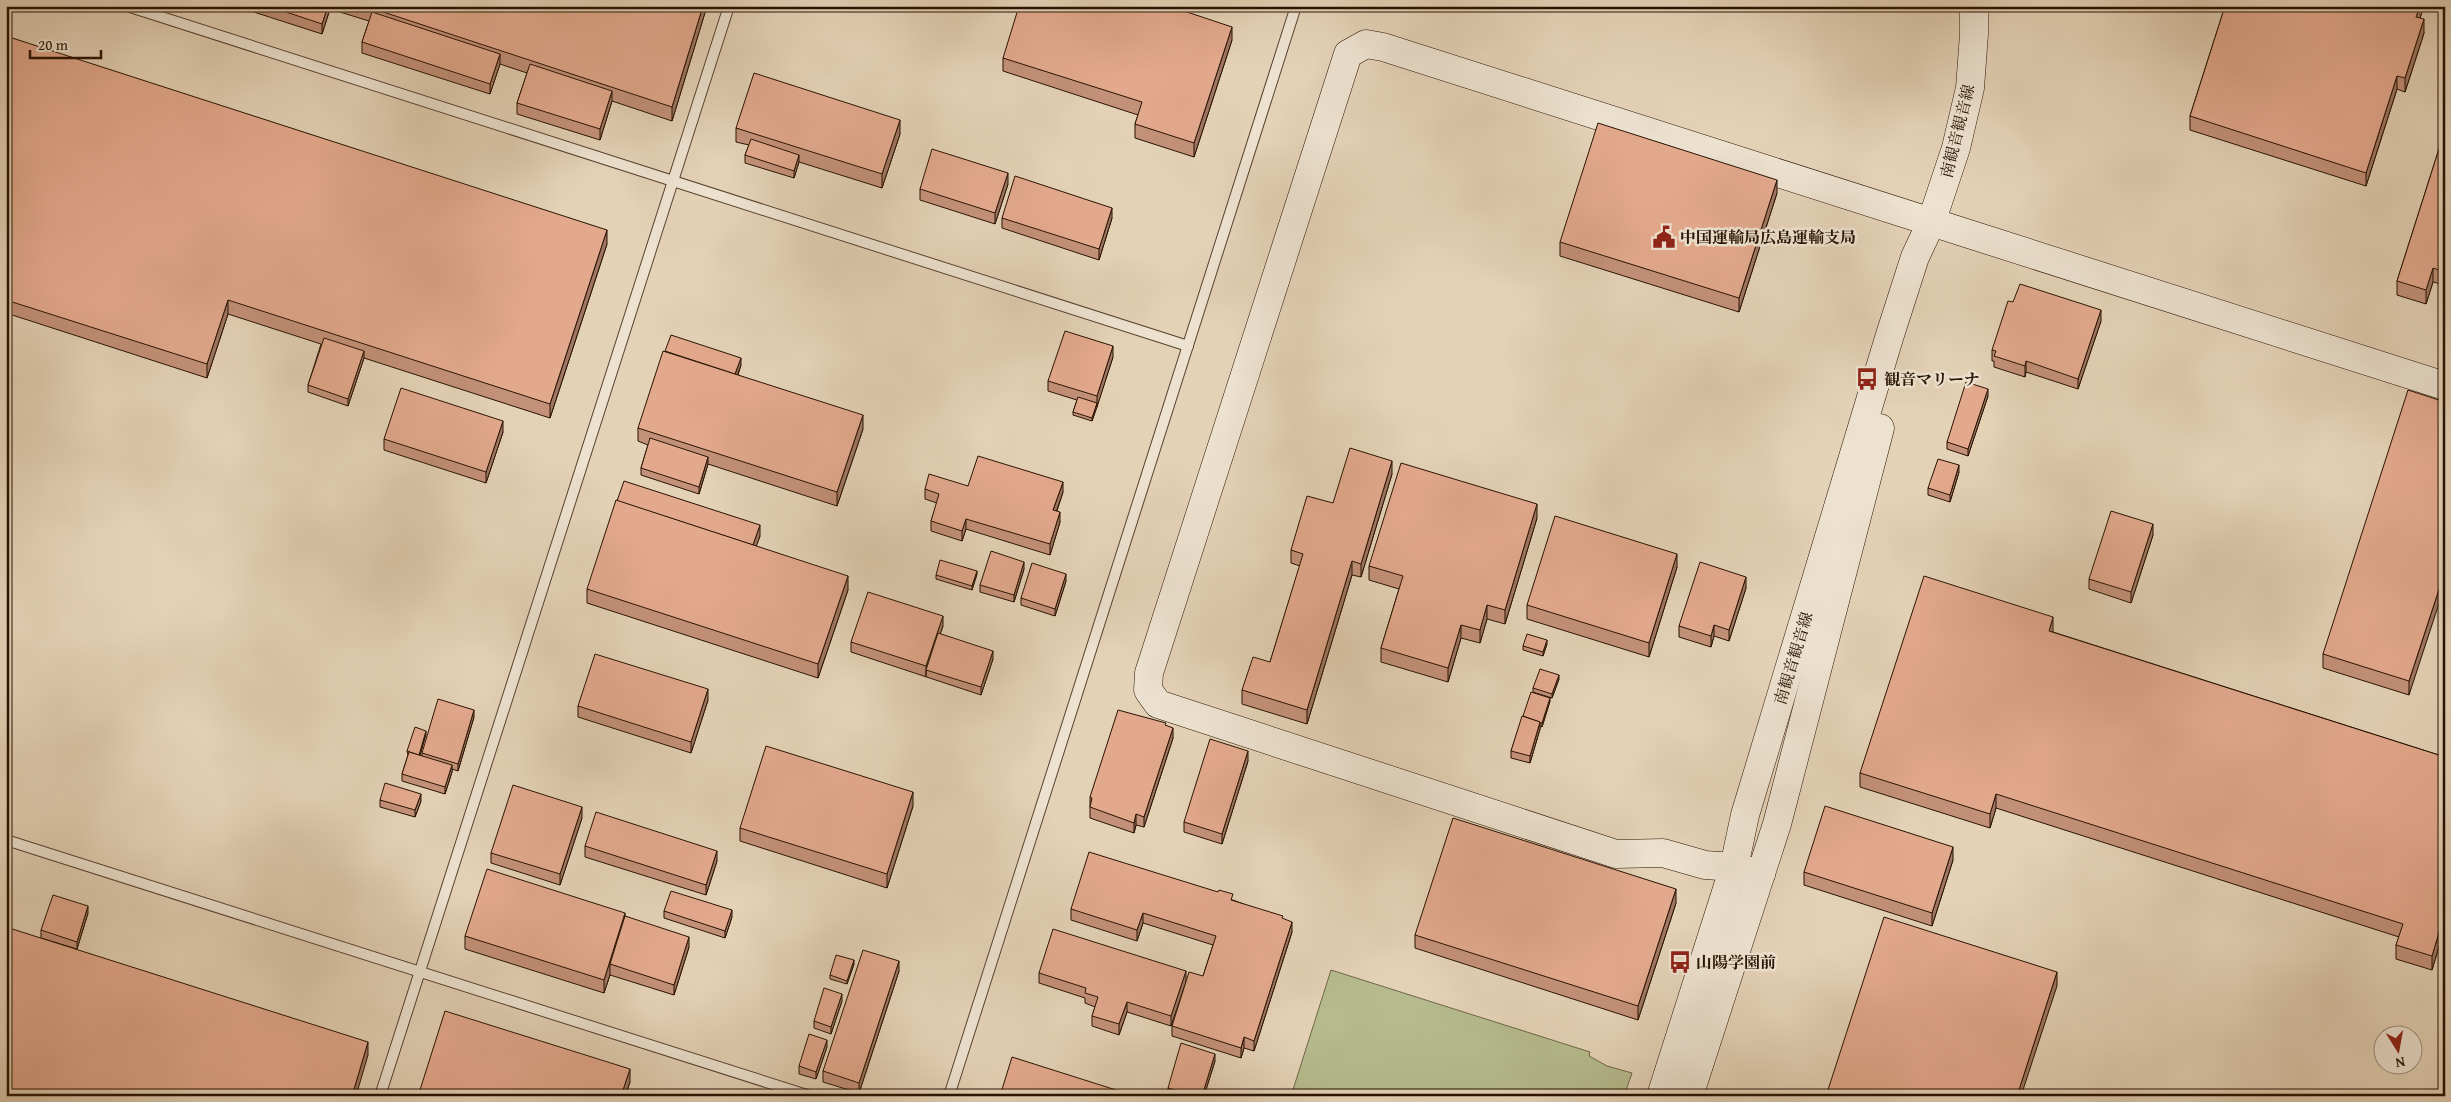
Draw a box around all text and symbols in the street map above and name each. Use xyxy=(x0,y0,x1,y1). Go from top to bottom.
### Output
scale bar xyxy=(30,28,101,60)
text: 20 m xyxy=(38,34,69,55)
street label: 南観音観音線 xyxy=(1934,82,1980,180)
public building icon: 中国運輸局広島運輸支局 xyxy=(1651,224,1677,250)
place label: 中国運輸局広島運輸支局 xyxy=(1680,225,1856,249)
bus stop icon: 観音マリーナ xyxy=(1854,366,1880,392)
place label: 観音マリーナ xyxy=(1884,367,1980,391)
street label: 南観音観音線 xyxy=(1767,609,1819,707)
bus stop icon: 山陽学園前 xyxy=(1667,949,1693,975)
place label: 山陽学園前 xyxy=(1696,950,1776,974)
north arrow xyxy=(2374,1024,2424,1074)
text: N xyxy=(2393,1052,2407,1074)

